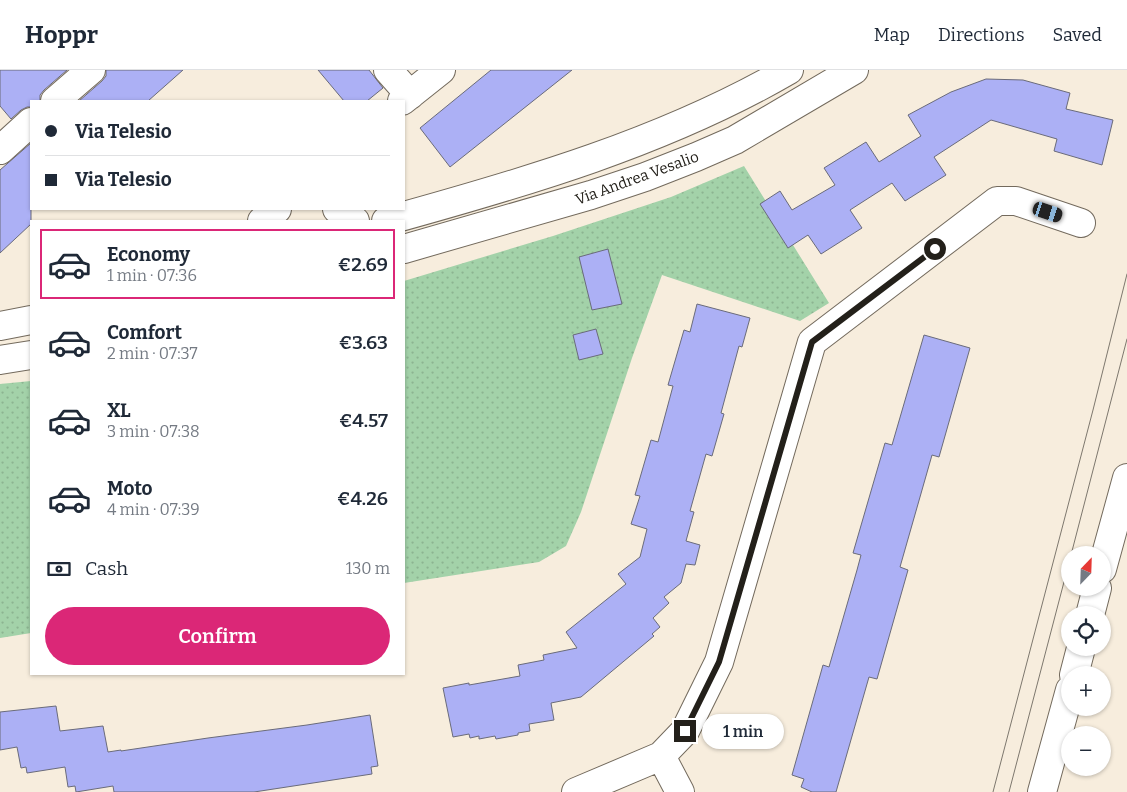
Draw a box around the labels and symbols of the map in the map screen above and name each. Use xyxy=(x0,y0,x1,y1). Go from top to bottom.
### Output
street label: Via Andrea Vesalio xyxy=(573,147,701,209)
car xyxy=(1031,200,1064,224)
route start xyxy=(924,238,946,260)
north arrow xyxy=(1061,546,1111,596)
callout: 1 min xyxy=(702,714,785,748)
route end xyxy=(674,720,696,742)

